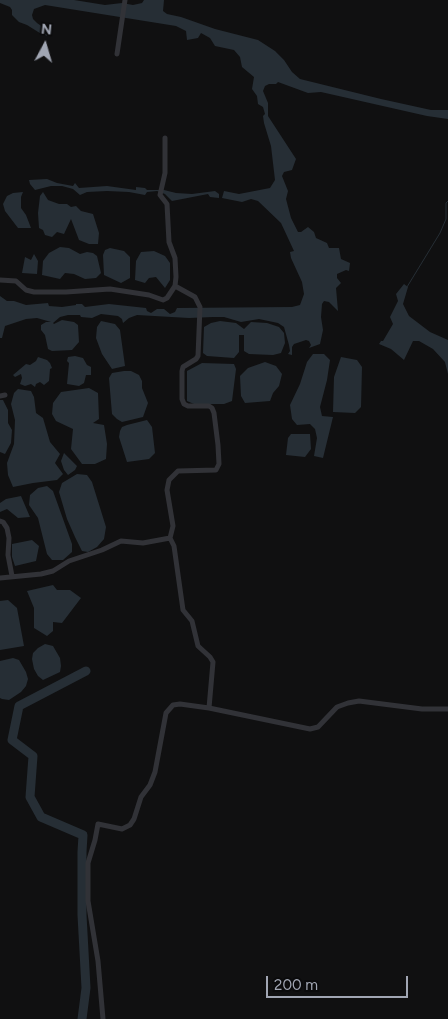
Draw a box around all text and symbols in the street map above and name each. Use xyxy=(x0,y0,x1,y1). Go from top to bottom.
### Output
north arrow xyxy=(20,20,70,70)
text: N xyxy=(40,21,53,39)
scale bar xyxy=(268,966,410,998)
text: 200 m xyxy=(274,976,318,994)

